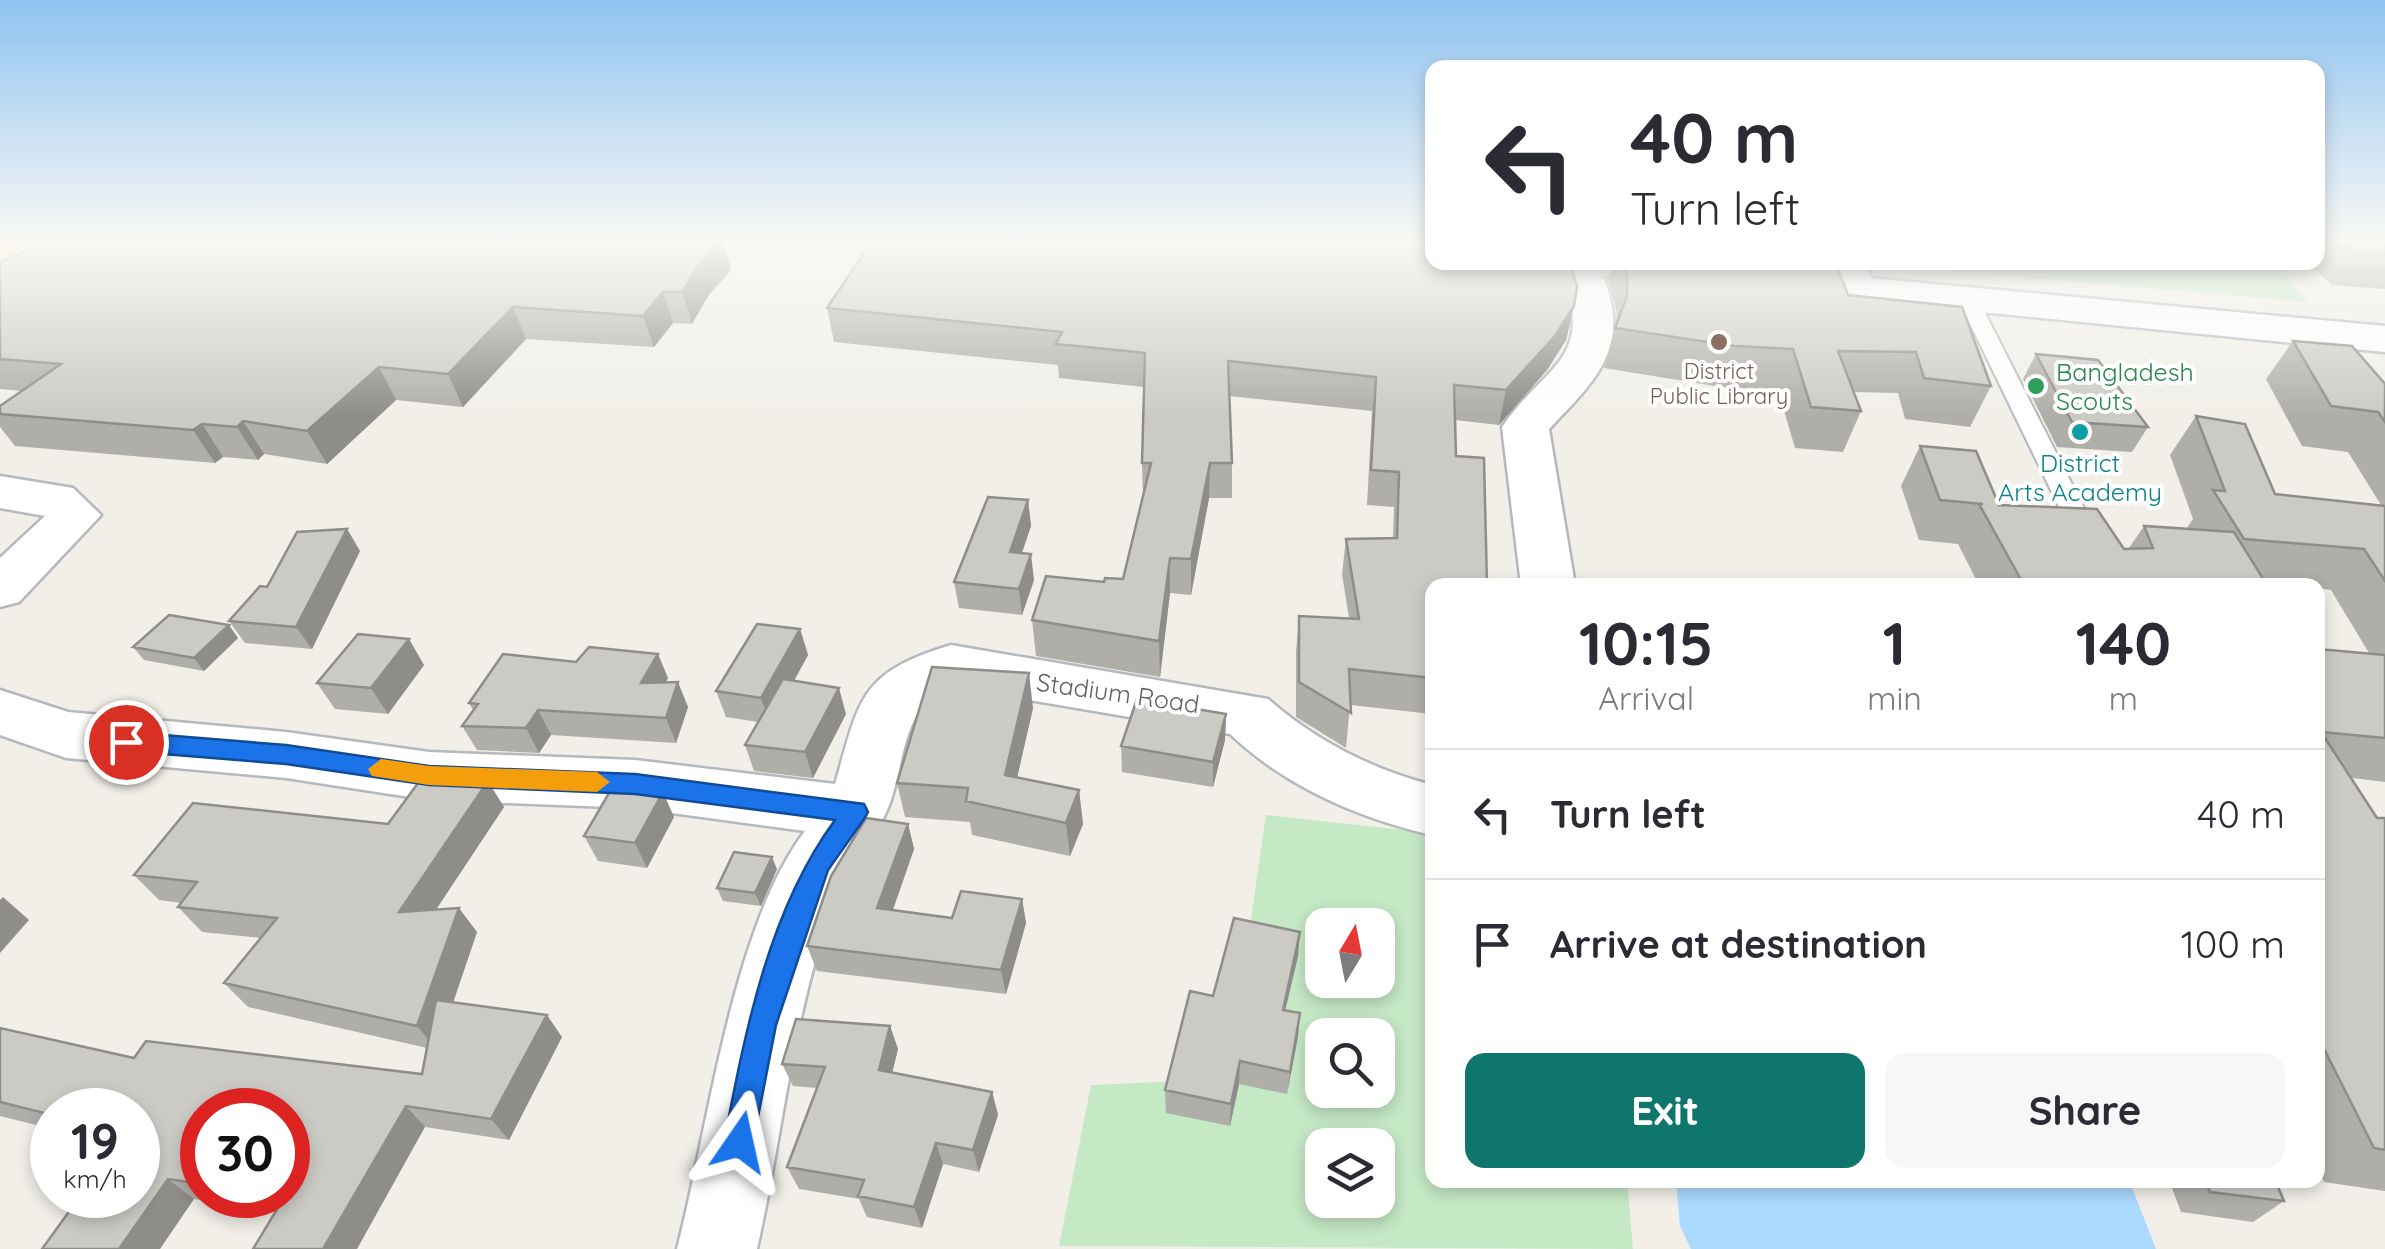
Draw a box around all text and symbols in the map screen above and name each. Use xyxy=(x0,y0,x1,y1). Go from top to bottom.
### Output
text: 40 m xyxy=(1630,93,1798,181)
icon: left xyxy=(1465,100,1595,230)
text: Turn left xyxy=(1630,180,1800,236)
marker: District Public Library xyxy=(1708,331,1730,353)
place label: Bangladesh Scouts xyxy=(2056,356,2194,416)
place label: District Public Library xyxy=(1650,357,1788,410)
marker: Bangladesh Scouts xyxy=(2025,375,2047,397)
marker: District Arts Academy xyxy=(2069,421,2091,443)
place label: District Arts Academy xyxy=(1998,447,2162,507)
text: 10:15 xyxy=(1579,605,1713,680)
text: 1 xyxy=(1883,605,1906,680)
text: 140 xyxy=(2076,605,2171,680)
street label: Stadium Road xyxy=(1035,666,1201,719)
text: Arrival xyxy=(1598,678,1694,718)
text: min xyxy=(1867,678,1922,718)
text: m xyxy=(2109,678,2138,718)
pin xyxy=(84,700,169,785)
icon: arrive xyxy=(99,715,154,770)
icon: left xyxy=(1465,787,1520,842)
text: Turn left xyxy=(1550,790,1706,838)
text: 40 m xyxy=(2197,790,2285,838)
north arrow xyxy=(1305,908,1395,998)
map controls xyxy=(1305,908,1395,1218)
icon: arrive xyxy=(1465,917,1520,972)
text: Arrive at destination xyxy=(1550,920,1927,968)
text: 100 m xyxy=(2181,920,2285,968)
button: search xyxy=(1305,1018,1395,1108)
button: Exit xyxy=(1465,1053,1865,1168)
button: Share xyxy=(1885,1053,2285,1168)
speed limit sign: 30 xyxy=(180,1088,310,1218)
position arrow xyxy=(688,1090,792,1194)
text: 19 xyxy=(71,1109,119,1172)
button: layers xyxy=(1305,1128,1395,1218)
text: km/h xyxy=(63,1163,127,1194)

